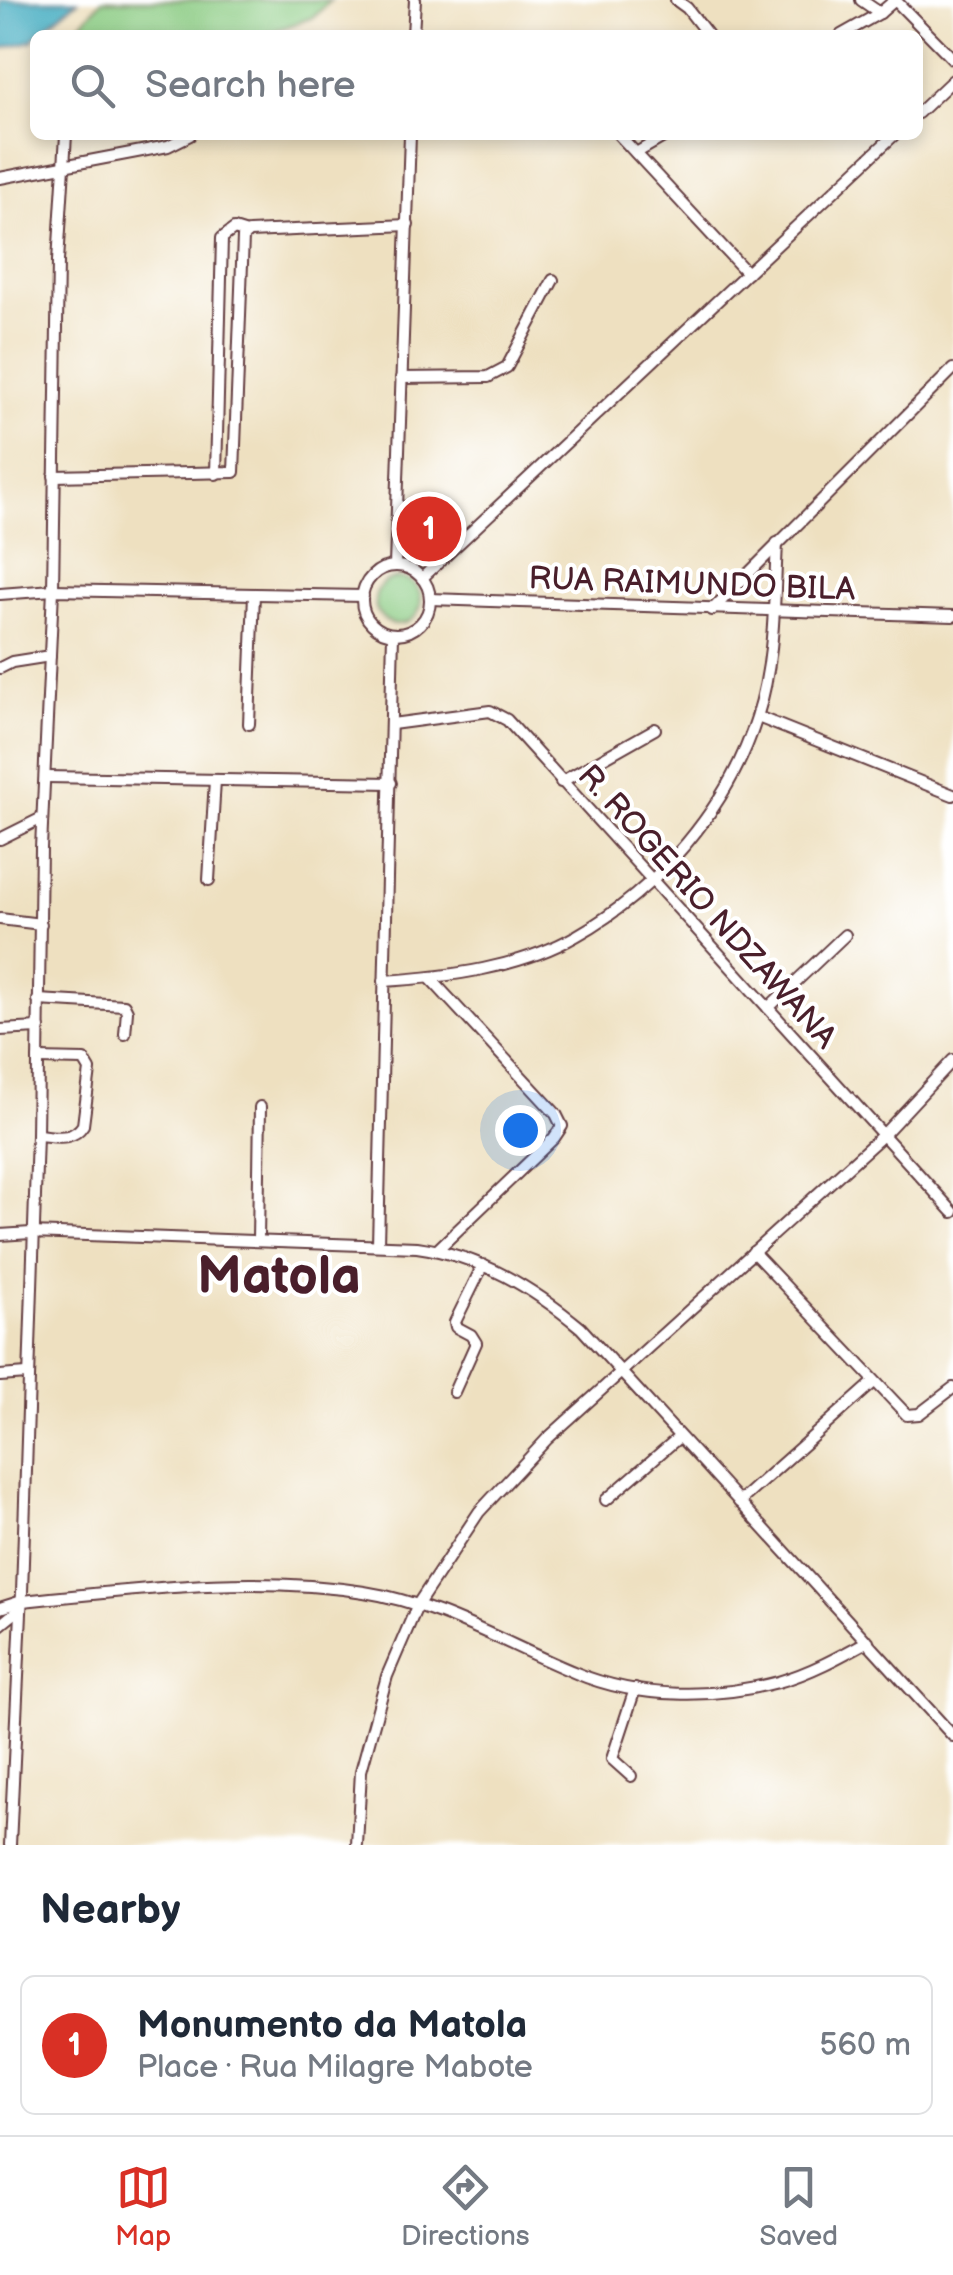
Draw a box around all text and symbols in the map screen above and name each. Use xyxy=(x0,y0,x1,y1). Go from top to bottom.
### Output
search box xyxy=(30,30,923,140)
icon: search xyxy=(65,58,120,113)
text: Search here xyxy=(145,63,356,108)
pin: 1 xyxy=(396,492,462,566)
street label: RUA RAIMUNDO BILA xyxy=(528,559,856,610)
street label: R. ROGERIO NDZAWANA xyxy=(569,757,845,1057)
your location xyxy=(495,1105,546,1156)
district label: Matola xyxy=(197,1246,361,1309)
text: Nearby xyxy=(40,1885,180,1936)
text: Monumento da Matola xyxy=(137,2003,527,2048)
text: 1 xyxy=(68,2026,81,2065)
text: 560 m xyxy=(819,2026,911,2065)
text: Place · Rua Milagre Mabote xyxy=(137,2048,533,2087)
tab: Map xyxy=(115,2160,171,2253)
tab: Directions xyxy=(401,2160,530,2253)
tab: Saved xyxy=(760,2160,838,2253)

